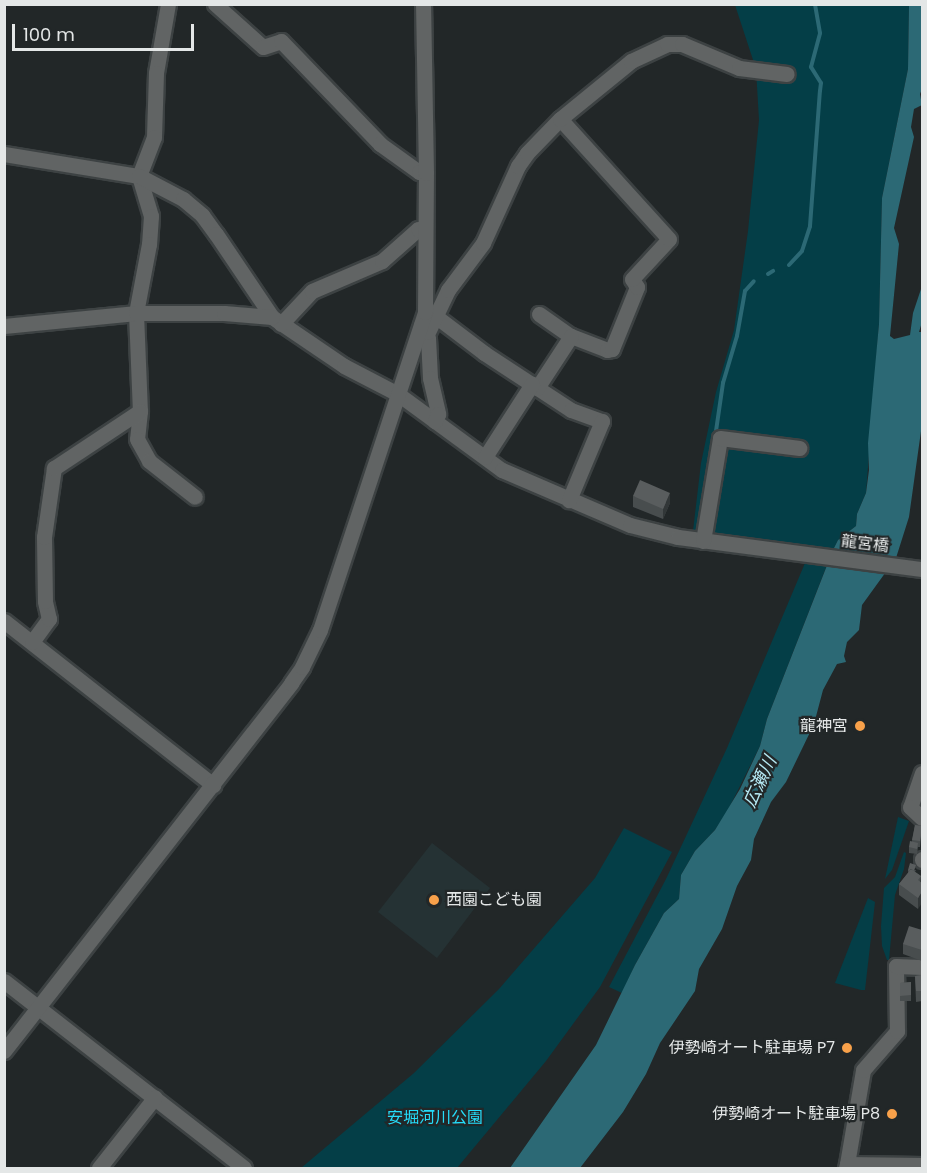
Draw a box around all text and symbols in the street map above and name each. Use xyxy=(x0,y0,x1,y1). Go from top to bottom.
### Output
scale bar xyxy=(15,12,196,50)
text: 100 m xyxy=(23,22,75,47)
street label: 龍宮橋 xyxy=(840,532,890,556)
place label: 龍神宮 xyxy=(800,716,848,736)
marker: 龍神宮 xyxy=(853,719,867,733)
water label: 広瀬川 xyxy=(739,753,781,811)
place label: 西園こども園 xyxy=(446,890,542,910)
marker: 西園こども園 xyxy=(427,893,441,907)
place label: 伊勢崎オート駐車場 P7 xyxy=(669,1038,835,1058)
marker: 伊勢崎オート駐車場 P7 xyxy=(840,1041,854,1055)
place label: 伊勢崎オート駐車場 P8 xyxy=(712,1104,880,1124)
marker: 伊勢崎オート駐車場 P8 xyxy=(885,1107,899,1121)
park label: 安堀河川公園 xyxy=(387,1108,483,1128)

